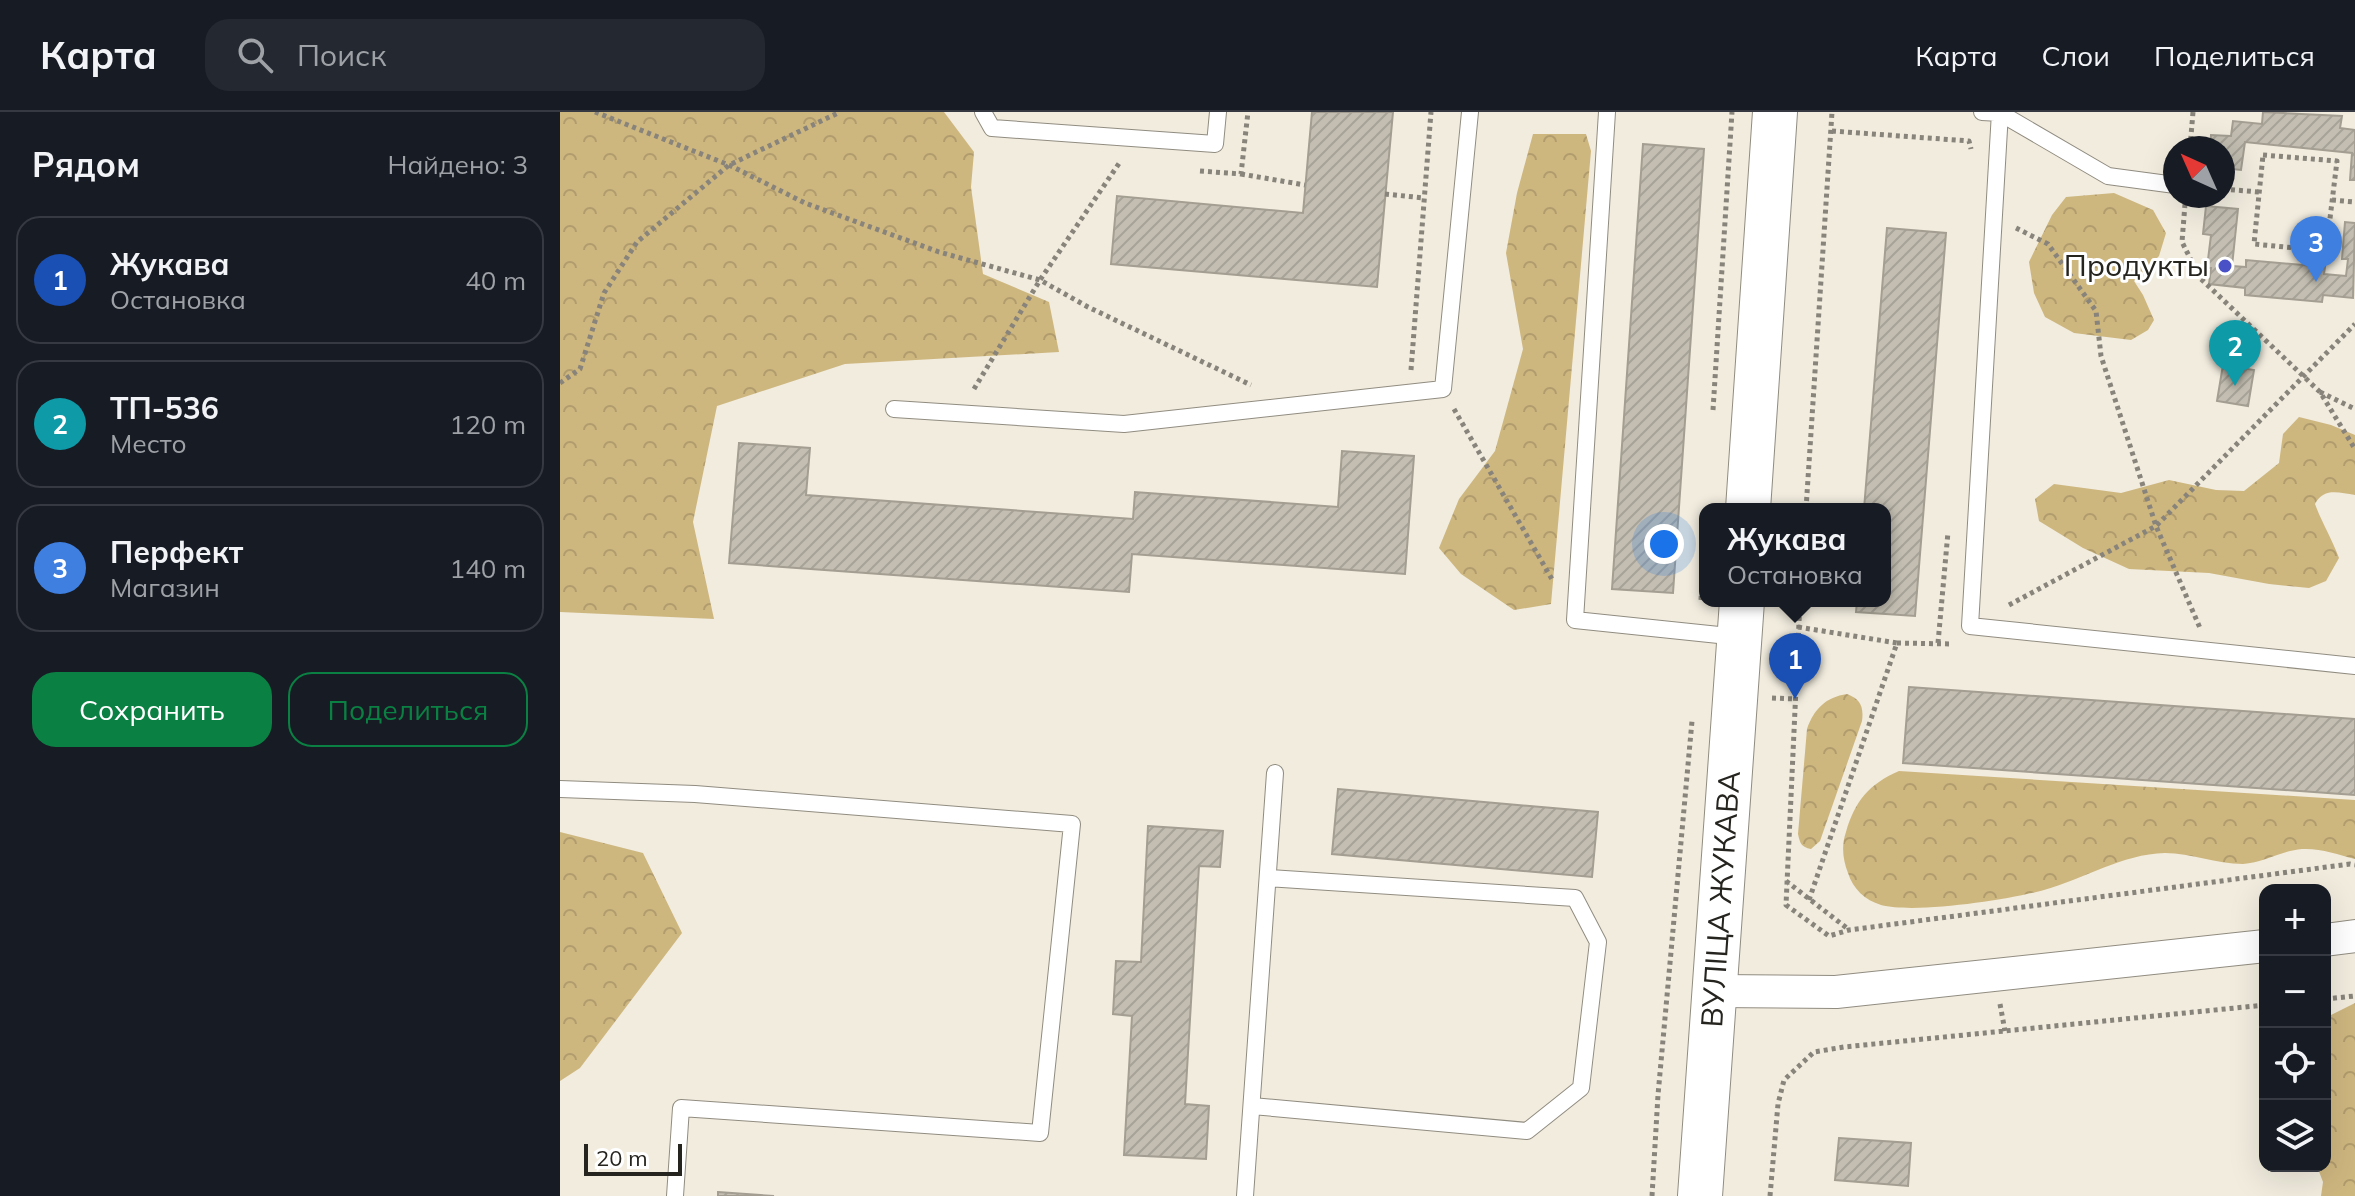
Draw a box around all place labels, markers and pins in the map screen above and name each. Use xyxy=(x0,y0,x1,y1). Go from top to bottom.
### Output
pin: 3 xyxy=(2290,216,2342,282)
place label: Продукты xyxy=(2064,246,2209,284)
marker: Продукты xyxy=(2216,257,2234,275)
pin: 2 xyxy=(2209,320,2261,386)
pin: 1 xyxy=(1769,633,1821,699)

